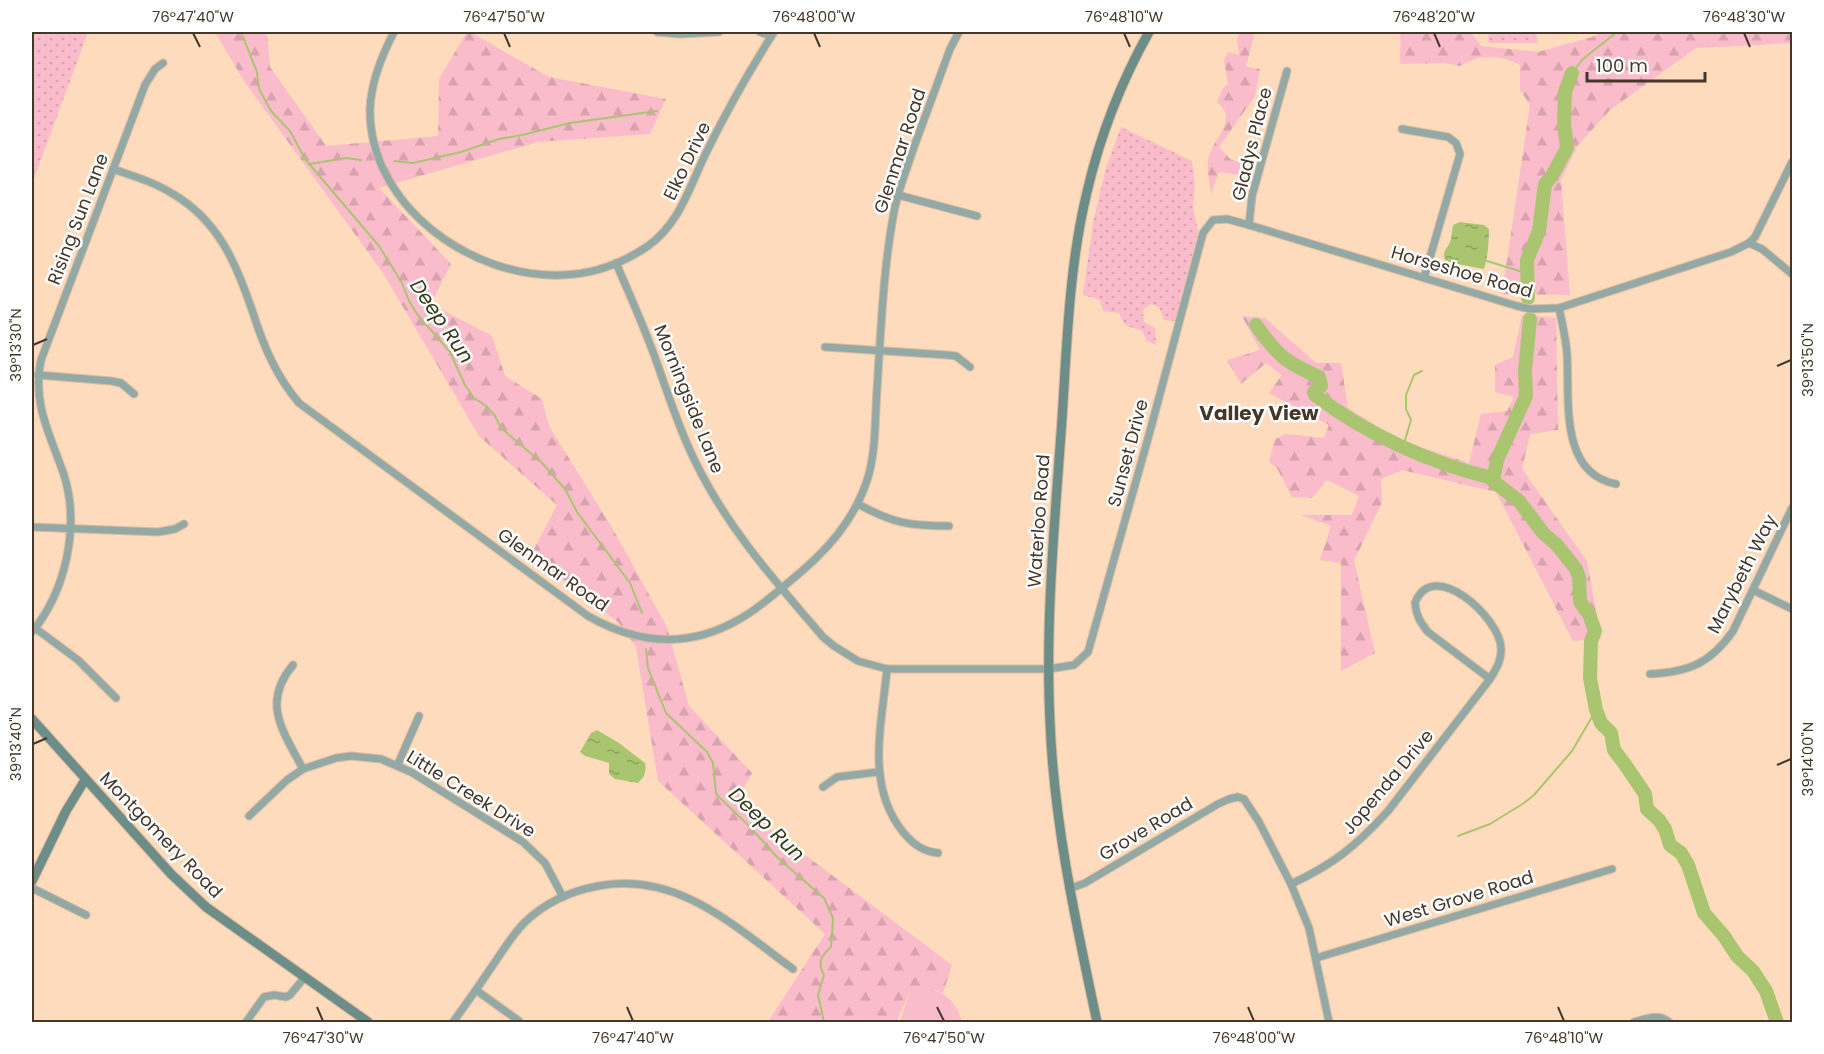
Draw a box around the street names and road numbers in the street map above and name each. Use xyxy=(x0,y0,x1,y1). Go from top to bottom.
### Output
street label: Gladys Place xyxy=(1225,84,1278,203)
street label: Glenmar Road xyxy=(868,85,932,217)
street label: Elko Drive xyxy=(657,117,716,204)
street label: Rising Sun Lane xyxy=(41,150,114,288)
street label: Horseshoe Road xyxy=(1388,239,1536,304)
street label: Morningside Lane xyxy=(648,321,731,477)
street label: Sunset Drive xyxy=(1101,396,1154,510)
street label: Waterloo Road xyxy=(1021,454,1056,588)
street label: Marybeth Way xyxy=(1701,510,1782,638)
street label: Glenmar Road xyxy=(493,522,614,617)
street label: Jopenda Drive xyxy=(1336,724,1439,840)
street label: Little Creek Drive xyxy=(402,744,541,843)
street label: Montgomery Road xyxy=(94,766,228,903)
street label: Grove Road xyxy=(1094,791,1197,866)
street label: West Grove Road xyxy=(1381,864,1536,933)

